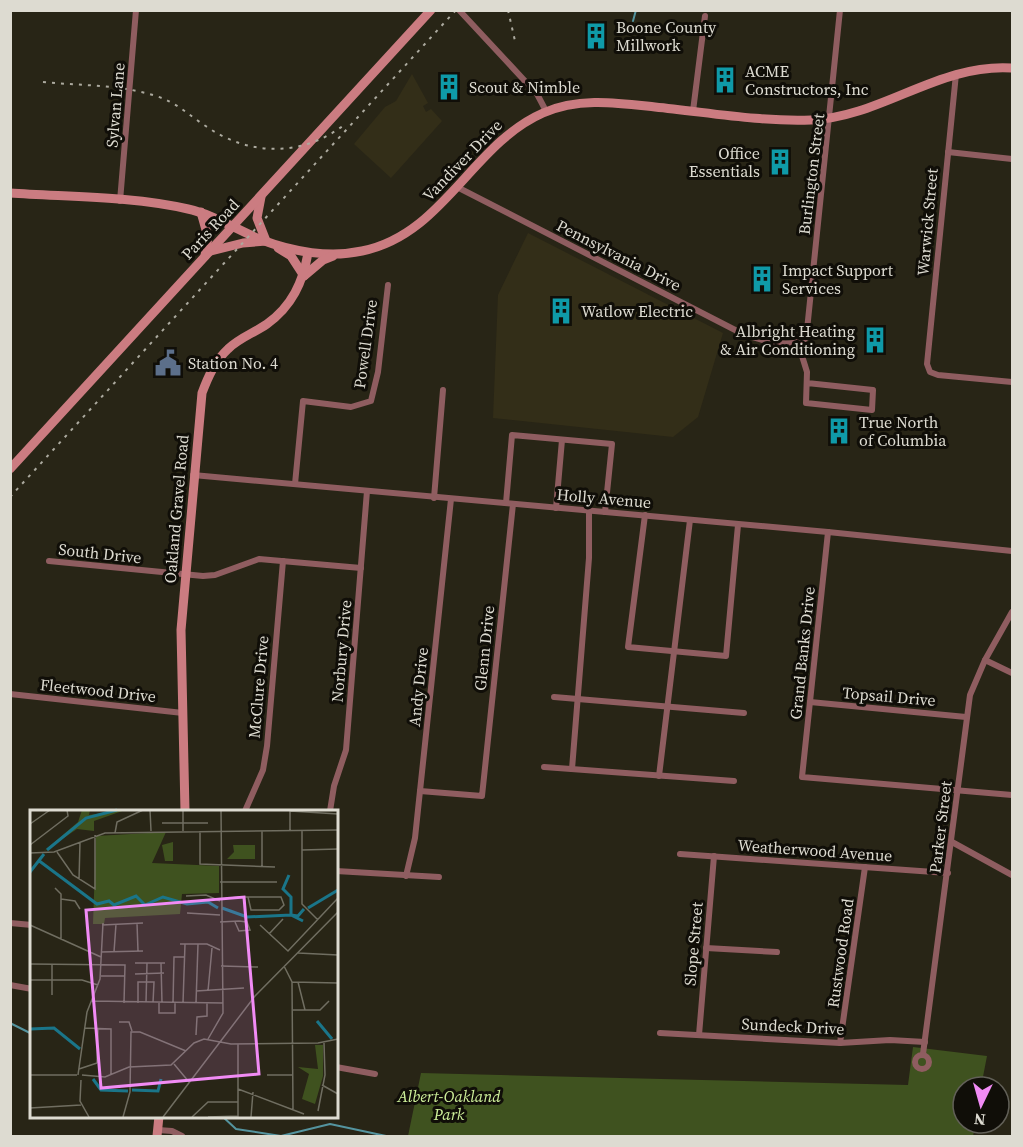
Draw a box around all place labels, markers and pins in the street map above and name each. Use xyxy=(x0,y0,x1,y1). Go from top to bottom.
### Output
place label: Boone County Millwork xyxy=(616,16,717,56)
building icon: Boone County Millwork xyxy=(581,21,611,51)
place label: ACME Constructors, Inc xyxy=(745,60,869,100)
building icon: ACME Constructors, Inc xyxy=(710,65,740,95)
building icon: Scout & Nimble xyxy=(434,72,464,102)
place label: Scout & Nimble xyxy=(469,76,580,98)
place label: Office Essentials xyxy=(689,142,760,182)
building icon: Office Essentials xyxy=(765,147,795,177)
place label: Impact Support Services xyxy=(782,259,894,299)
building icon: Impact Support Services xyxy=(747,264,777,294)
building icon: Watlow Electric xyxy=(546,296,576,326)
place label: Watlow Electric xyxy=(581,300,693,322)
place label: Albright Heating & Air Conditioning xyxy=(720,320,855,360)
building icon: Albright Heating & Air Conditioning xyxy=(860,325,890,355)
public building icon: Station No. 4 xyxy=(153,348,183,378)
place label: Station No. 4 xyxy=(188,352,278,374)
place label: True North of Columbia xyxy=(859,411,947,451)
building icon: True North of Columbia xyxy=(824,416,854,446)

